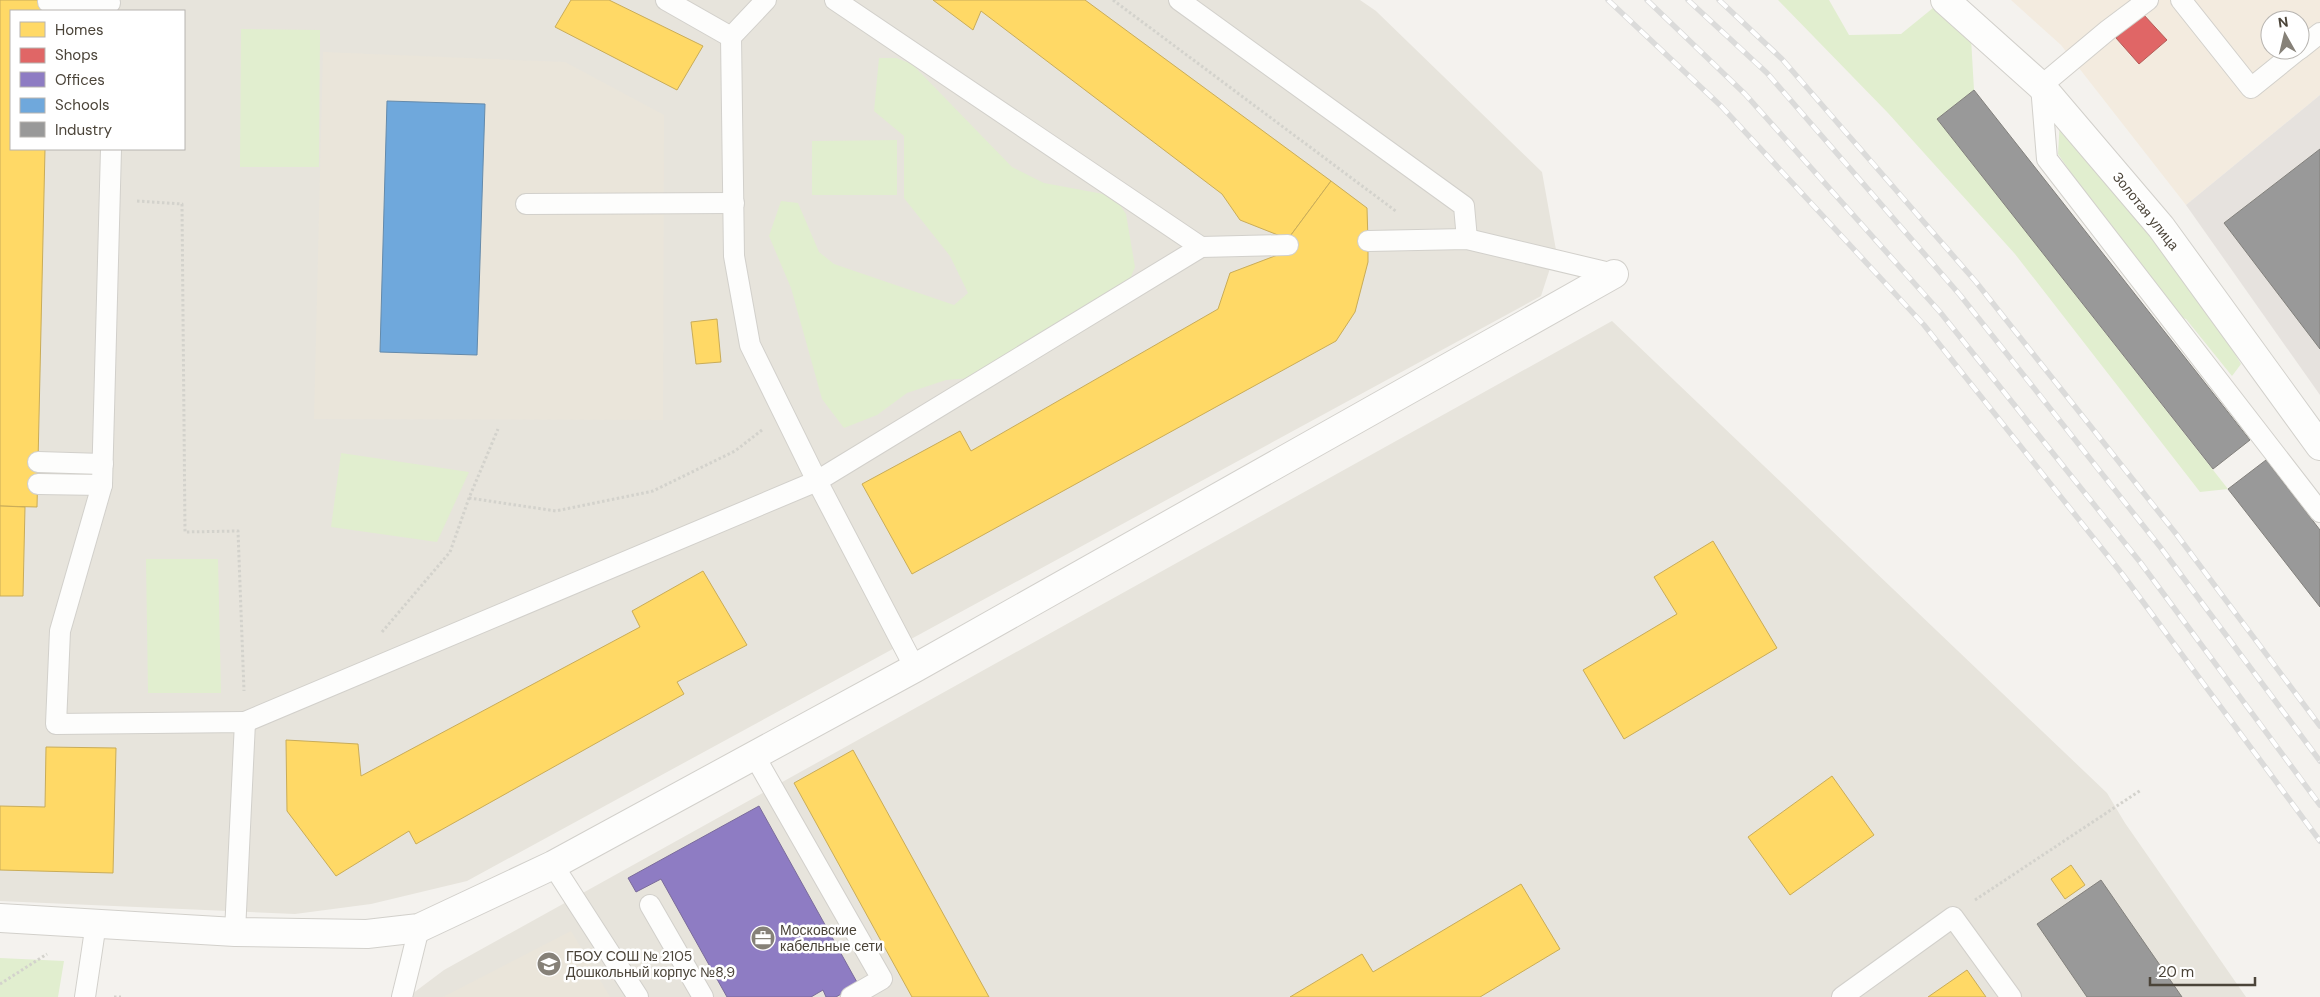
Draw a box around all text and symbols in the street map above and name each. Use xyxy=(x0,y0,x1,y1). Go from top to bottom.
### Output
legend xyxy=(10,10,185,150)
north arrow xyxy=(2260,10,2310,60)
text: N xyxy=(2277,13,2290,32)
text: Homes xyxy=(55,20,104,40)
text: Shops xyxy=(55,45,98,65)
text: Offices xyxy=(55,70,105,90)
text: Schools xyxy=(55,95,110,115)
text: Industry xyxy=(55,120,113,140)
street label: Золотая улица xyxy=(2109,168,2183,254)
place label: Московские кабельные сети xyxy=(780,921,883,955)
office icon: Московские кабельные сети xyxy=(750,925,776,951)
place label: ГБОУ СОШ № 2105 Дошкольный корпус №8,9 xyxy=(566,947,735,981)
school or university icon: ГБОУ СОШ № 2105 Дошкольный корпус №8,9 xyxy=(536,951,562,977)
scale bar xyxy=(2150,954,2255,986)
text: 20 m xyxy=(2158,962,2194,982)

